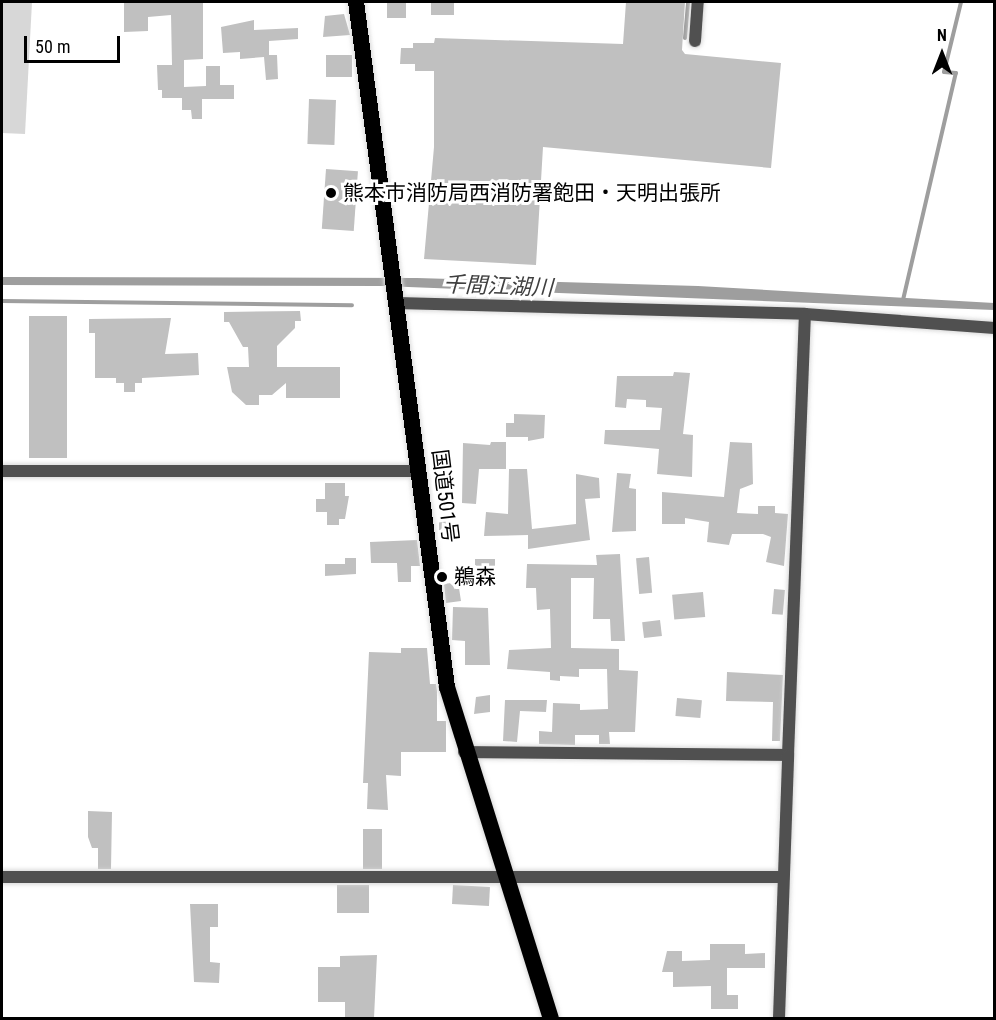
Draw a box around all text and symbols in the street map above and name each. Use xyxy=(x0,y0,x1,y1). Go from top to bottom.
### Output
scale bar xyxy=(27,24,123,62)
north arrow xyxy=(912,24,972,84)
text: N xyxy=(937,26,947,45)
text: 50 m xyxy=(35,36,70,57)
place label: 熊本市消防局西消防署飽田・天明出張所 xyxy=(343,180,721,206)
marker: 熊本市消防局西消防署飽田・天明出張所 xyxy=(324,186,338,200)
water label: 千間江湖川 xyxy=(443,271,553,301)
street label: 国道501号 xyxy=(427,448,463,544)
place label: 鵜森 xyxy=(454,564,496,590)
marker: 鵜森 xyxy=(435,570,449,584)

